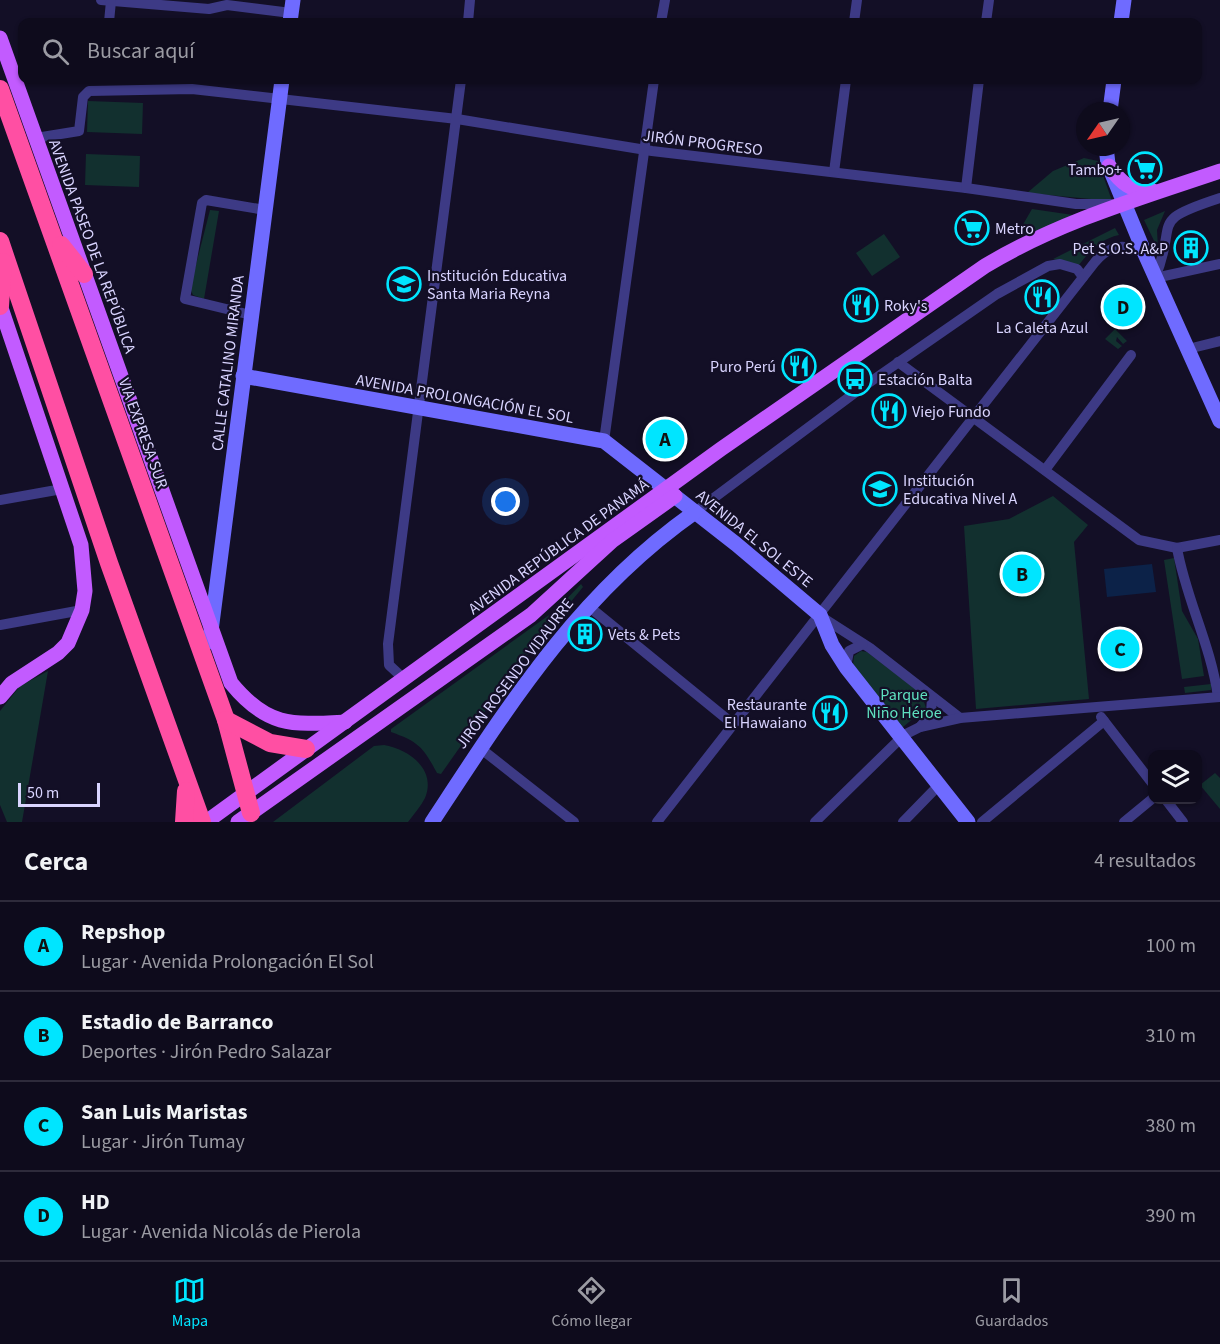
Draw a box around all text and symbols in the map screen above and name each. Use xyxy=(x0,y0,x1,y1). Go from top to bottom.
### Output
search box xyxy=(18,18,1202,84)
icon: search xyxy=(39,35,72,68)
text: Buscar aquí xyxy=(87,35,195,67)
north arrow xyxy=(1076,102,1130,156)
street label: JIRÓN PROGRESO xyxy=(642,125,764,161)
street label: AVENIDA PASEO DE LA REPÚBLICA xyxy=(43,136,141,357)
supermarket icon: Tambo+ xyxy=(1127,151,1163,187)
place label: Tambo+ xyxy=(1068,159,1122,181)
supermarket icon: Metro xyxy=(954,210,990,246)
place label: Metro xyxy=(995,218,1034,240)
building icon: Pet S.O.S. A&P xyxy=(1173,230,1209,266)
place label: Pet S.O.S. A&P xyxy=(1073,238,1168,260)
place label: Institución Educativa Santa Maria Reyna xyxy=(427,265,567,305)
school or university icon: Institución Educativa Santa Maria Reyna xyxy=(386,266,422,302)
street label: CALLE CATALINO MIRANDA xyxy=(206,274,250,452)
restaurant icon: La Caleta Azul xyxy=(1024,279,1060,315)
pin: D xyxy=(1104,284,1142,330)
restaurant icon: Roky's xyxy=(843,287,879,323)
place label: Roky's xyxy=(884,295,928,317)
place label: La Caleta Azul xyxy=(996,317,1088,339)
restaurant icon: Puro Perú xyxy=(781,348,817,384)
place label: Puro Perú xyxy=(710,356,776,378)
bus stop icon: Estación Balta xyxy=(837,361,873,397)
street label: AVENIDA PROLONGACIÓN EL SOL xyxy=(354,369,576,429)
place label: Estación Balta xyxy=(878,369,973,391)
street label: VIA EXPRESA SUR xyxy=(113,375,173,492)
restaurant icon: Viejo Fundo xyxy=(871,393,907,429)
place label: Viejo Fundo xyxy=(912,401,991,423)
pin: A xyxy=(646,416,684,462)
place label: Institución Educativa Nivel A xyxy=(903,470,1018,510)
school or university icon: Institución Educativa Nivel A xyxy=(862,471,898,507)
street label: AVENIDA REPÚBLICA DE PANAMÁ xyxy=(464,474,654,620)
street label: AVENIDA EL SOL ESTE xyxy=(691,485,817,593)
your location xyxy=(491,487,520,516)
pin: B xyxy=(1002,552,1042,596)
street label: JIRÓN ROSENDO VIDAURRE xyxy=(451,594,579,753)
building icon: Vets & Pets xyxy=(567,616,603,652)
place label: Vets & Pets xyxy=(608,624,681,646)
pin: C xyxy=(1100,626,1140,672)
park label: Parque Niño Héroe xyxy=(866,684,942,724)
place label: Restaurante El Hawaiano xyxy=(724,694,807,734)
restaurant icon: Restaurante El Hawaiano xyxy=(812,695,848,731)
map controls xyxy=(1148,750,1202,804)
button: layers xyxy=(1148,750,1202,804)
scale bar xyxy=(18,780,100,808)
text: 50 m xyxy=(27,782,59,804)
text: Cerca xyxy=(24,843,88,880)
text: 4 resultados xyxy=(1094,847,1196,875)
text: Repshop xyxy=(81,916,165,948)
text: A xyxy=(38,932,49,960)
text: 100 m xyxy=(1146,932,1196,960)
text: Lugar · Avenida Prolongación El Sol xyxy=(81,948,374,976)
text: Estadio de Barranco xyxy=(81,1006,274,1038)
text: B xyxy=(37,1022,50,1050)
text: 310 m xyxy=(1146,1022,1196,1050)
text: Deportes · Jirón Pedro Salazar xyxy=(81,1038,331,1066)
text: San Luis Maristas xyxy=(81,1096,248,1128)
text: C xyxy=(38,1112,49,1140)
text: 380 m xyxy=(1146,1112,1196,1140)
text: Lugar · Jirón Tumay xyxy=(81,1128,245,1156)
text: HD xyxy=(81,1186,110,1218)
text: D xyxy=(37,1202,50,1230)
text: 390 m xyxy=(1146,1202,1196,1230)
text: Lugar · Avenida Nicolás de Pierola xyxy=(81,1218,361,1246)
tab: Mapa xyxy=(172,1274,208,1332)
tab: Cómo llegar xyxy=(551,1274,632,1332)
tab: Guardados xyxy=(975,1274,1048,1332)

